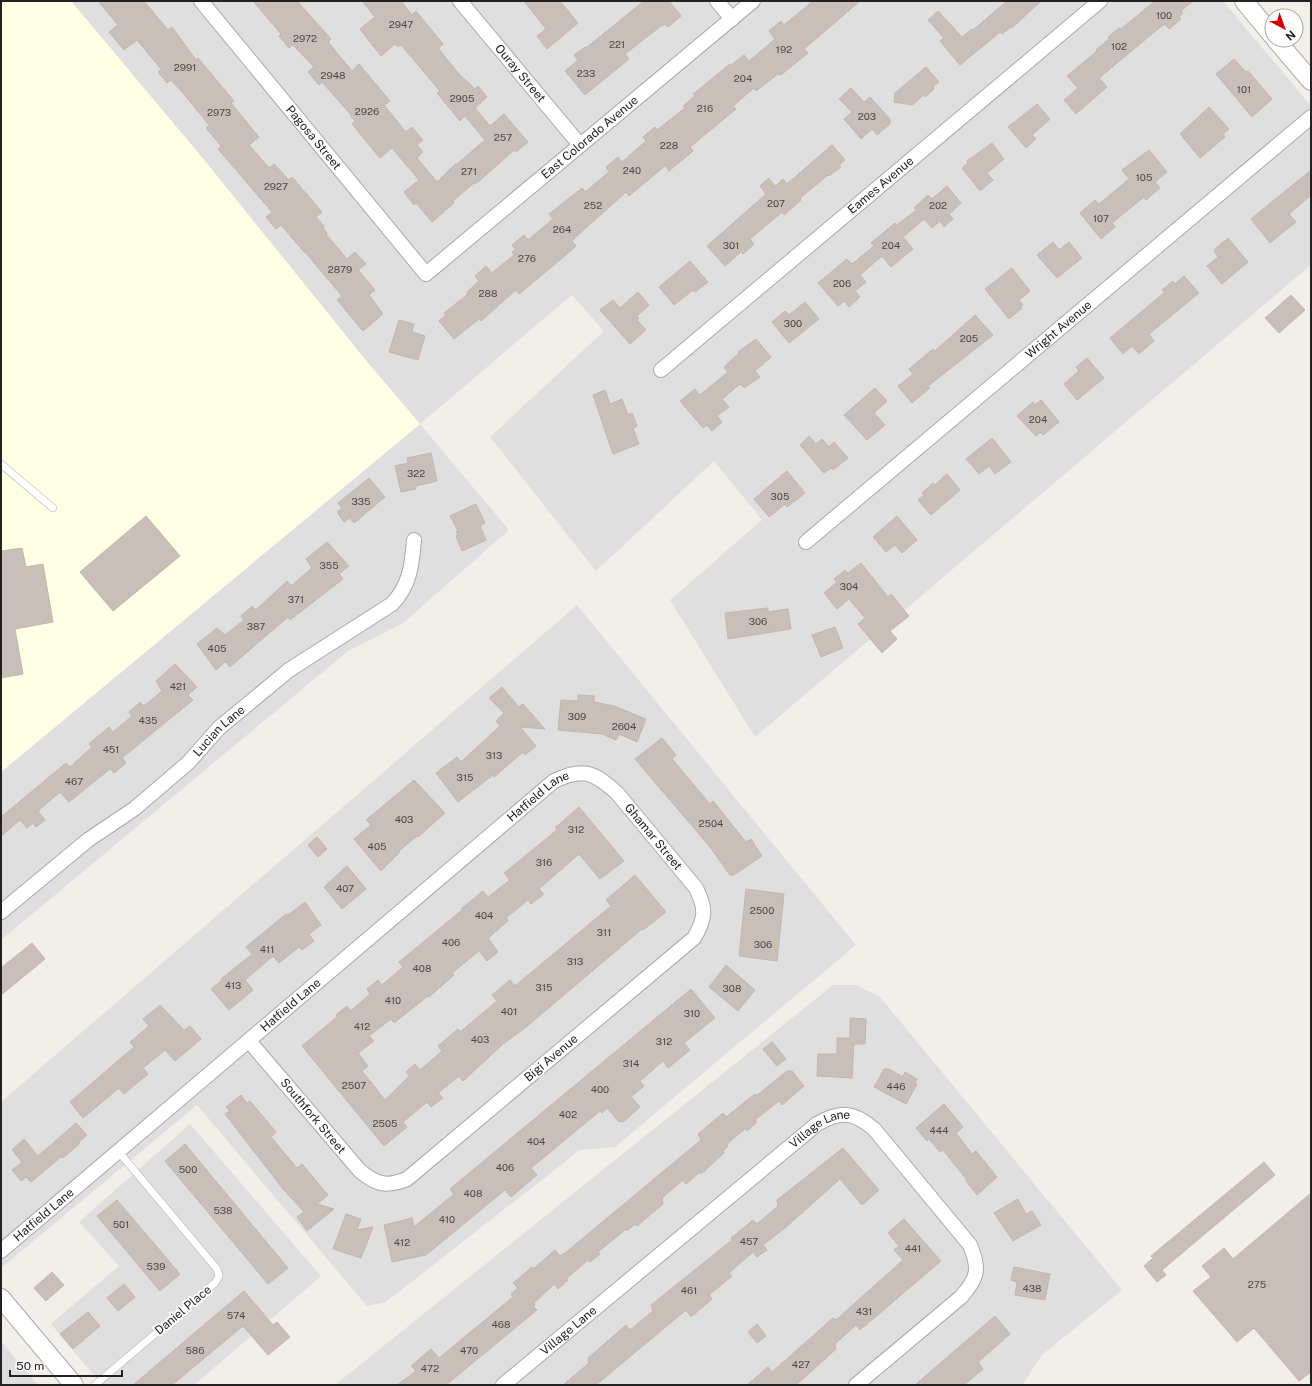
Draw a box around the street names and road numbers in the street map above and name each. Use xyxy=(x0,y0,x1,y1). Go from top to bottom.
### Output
street label: Ouray Street xyxy=(492,41,549,105)
street label: East Colorado Avenue xyxy=(538,93,641,182)
street label: Pagosa Street xyxy=(283,103,344,173)
street label: Eames Avenue xyxy=(845,154,916,217)
street label: Wright Avenue xyxy=(1023,298,1095,361)
street label: Lucian Lane xyxy=(190,702,248,759)
street label: Hatfield Lane xyxy=(504,768,571,825)
street label: Ghamar Street xyxy=(622,801,685,873)
street label: Hatfield Lane xyxy=(258,975,324,1034)
street label: Bigi Avenue xyxy=(521,1031,581,1084)
street label: Southfork Street xyxy=(277,1075,349,1157)
street label: Village Lane xyxy=(787,1108,851,1151)
street label: Hatfield Lane xyxy=(11,1185,77,1244)
street label: Daniel Place xyxy=(152,1282,214,1338)
street label: Village Lane xyxy=(537,1303,599,1358)

